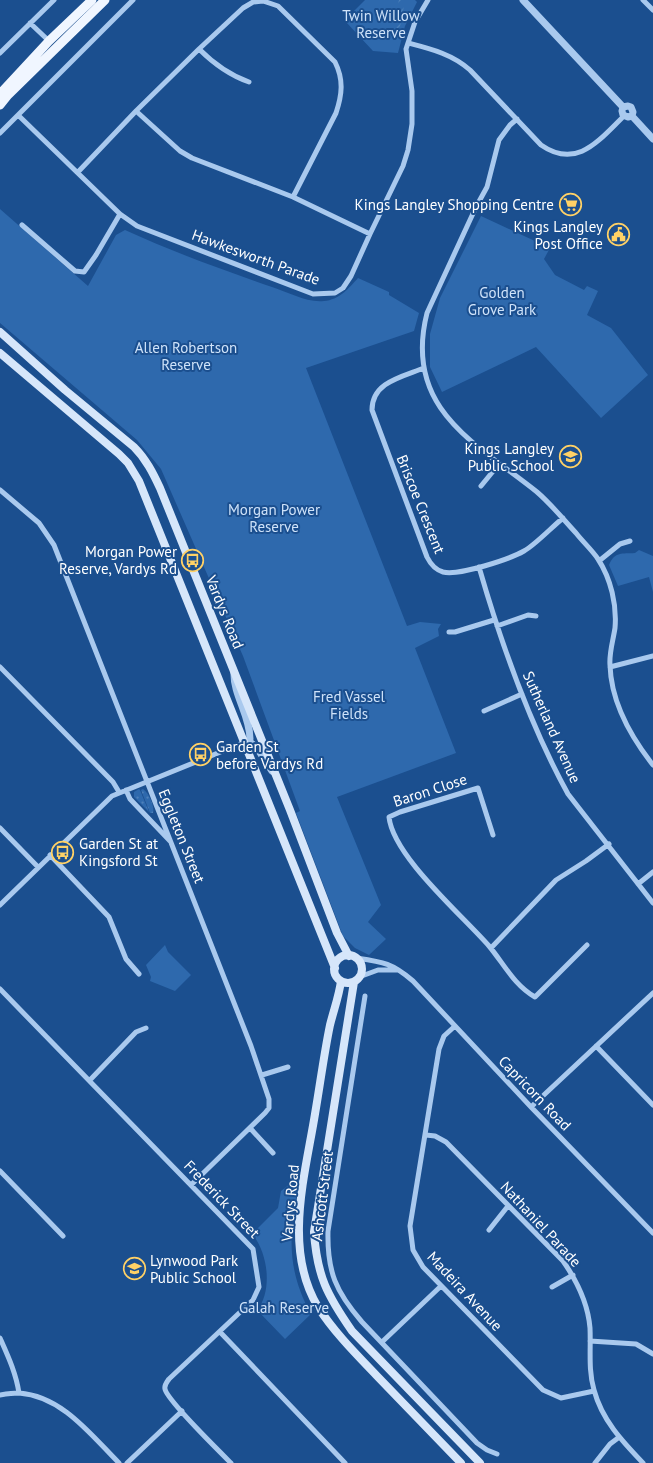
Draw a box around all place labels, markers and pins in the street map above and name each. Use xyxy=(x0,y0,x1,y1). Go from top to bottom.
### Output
supermarket icon: Kings Langley Shopping Centre xyxy=(558,192,582,216)
place label: Kings Langley Shopping Centre xyxy=(355,195,554,214)
place label: Kings Langley Post Office xyxy=(513,217,603,253)
public building icon: Kings Langley Post Office xyxy=(607,223,631,247)
place label: Kings Langley Public School xyxy=(464,439,555,475)
school or university icon: Kings Langley Public School xyxy=(558,445,582,469)
place label: Morgan Power Reserve, Vardys Rd xyxy=(59,542,177,578)
bus stop icon: Morgan Power Reserve, Vardys Rd xyxy=(181,548,205,572)
place label: Garden St before Vardys Rd xyxy=(216,737,323,773)
bus stop icon: Garden St before Vardys Rd xyxy=(188,743,212,767)
place label: Garden St at Kingsford St xyxy=(79,834,158,870)
bus stop icon: Garden St at Kingsford St xyxy=(51,840,75,864)
place label: Lynwood Park Public School xyxy=(150,1251,239,1287)
school or university icon: Lynwood Park Public School xyxy=(122,1257,146,1281)

